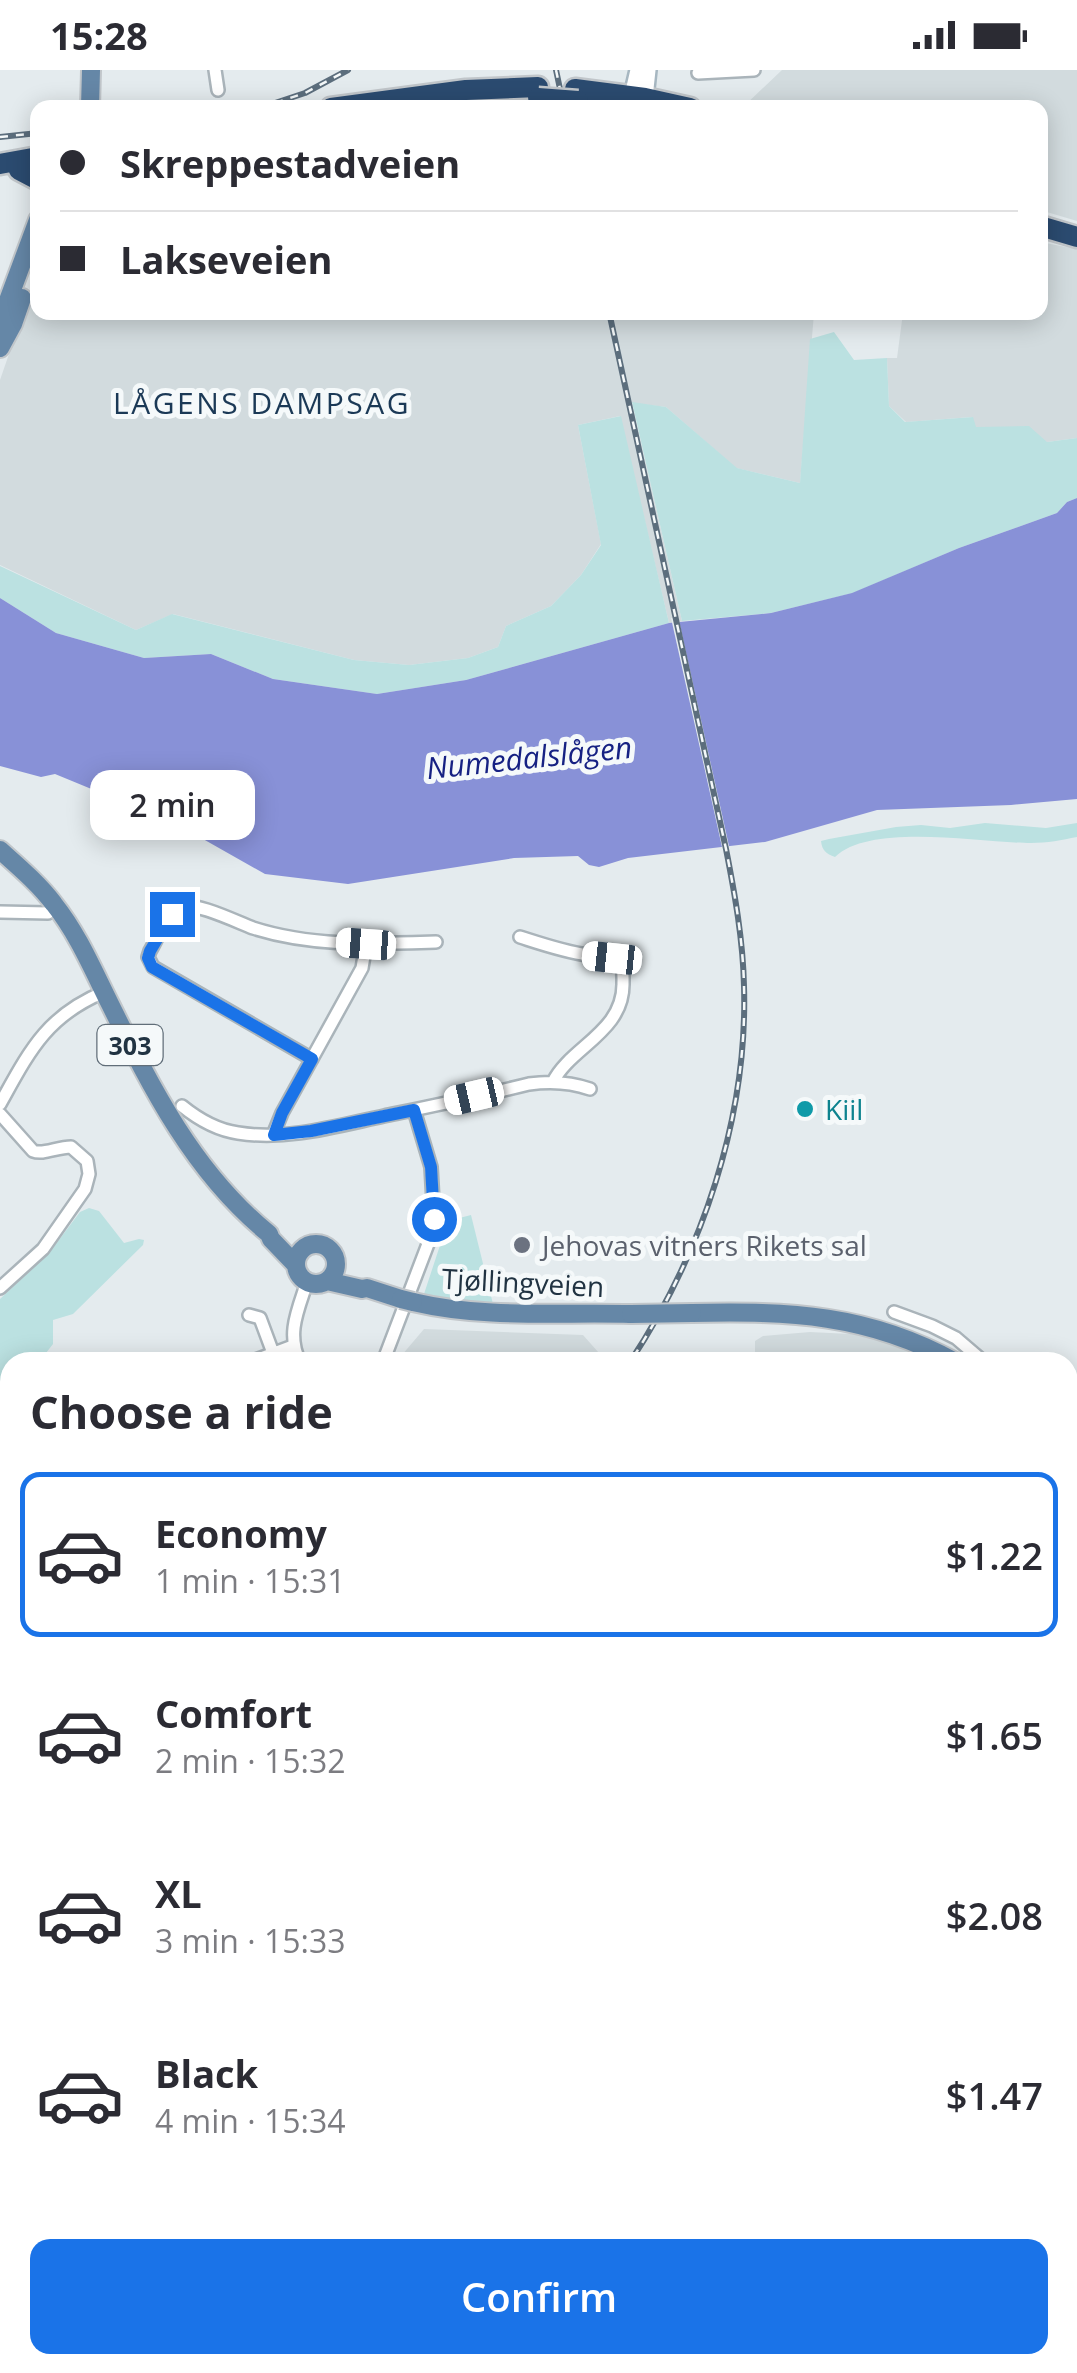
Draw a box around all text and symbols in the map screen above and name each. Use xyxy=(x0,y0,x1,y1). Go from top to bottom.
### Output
text: 15:28 xyxy=(50,9,148,61)
text: Skreppestadveien xyxy=(120,137,460,189)
text: Lakseveien xyxy=(120,233,332,285)
district label: LÅGENS DAMPSAG xyxy=(113,382,411,423)
water label: Numedalslågen xyxy=(424,726,634,788)
callout: 2 min xyxy=(90,769,254,839)
text: 2 min xyxy=(129,783,216,826)
route end xyxy=(150,892,195,937)
car xyxy=(335,927,397,961)
car xyxy=(581,940,643,976)
road number: 303 xyxy=(98,1025,162,1065)
car xyxy=(441,1075,507,1117)
place label: Kiil xyxy=(825,1090,863,1128)
marker: Kiil xyxy=(794,1098,816,1120)
route start xyxy=(412,1197,457,1242)
place label: Jehovas vitners Rikets sal xyxy=(539,1226,867,1264)
marker: Jehovas vitners Rikets sal xyxy=(511,1234,533,1256)
street label: Tjøllingveien xyxy=(441,1259,605,1305)
text: Choose a ride xyxy=(30,1381,333,1442)
text: Economy xyxy=(155,1507,327,1559)
icon: car xyxy=(35,1510,125,1600)
text: $1.22 xyxy=(946,1529,1043,1581)
text: 1 min · 15:31 xyxy=(155,1559,346,1602)
text: Comfort xyxy=(155,1687,312,1739)
icon: car xyxy=(35,1690,125,1780)
text: $1.65 xyxy=(946,1709,1043,1761)
text: 2 min · 15:32 xyxy=(155,1739,346,1782)
text: XL xyxy=(155,1867,202,1919)
icon: car xyxy=(35,1870,125,1960)
text: $2.08 xyxy=(946,1889,1043,1941)
text: 3 min · 15:33 xyxy=(155,1919,346,1962)
text: Black xyxy=(155,2047,258,2099)
icon: car xyxy=(35,2050,125,2140)
text: $1.47 xyxy=(946,2069,1043,2121)
text: 4 min · 15:34 xyxy=(155,2099,346,2142)
button: Confirm xyxy=(30,2239,1048,2354)

